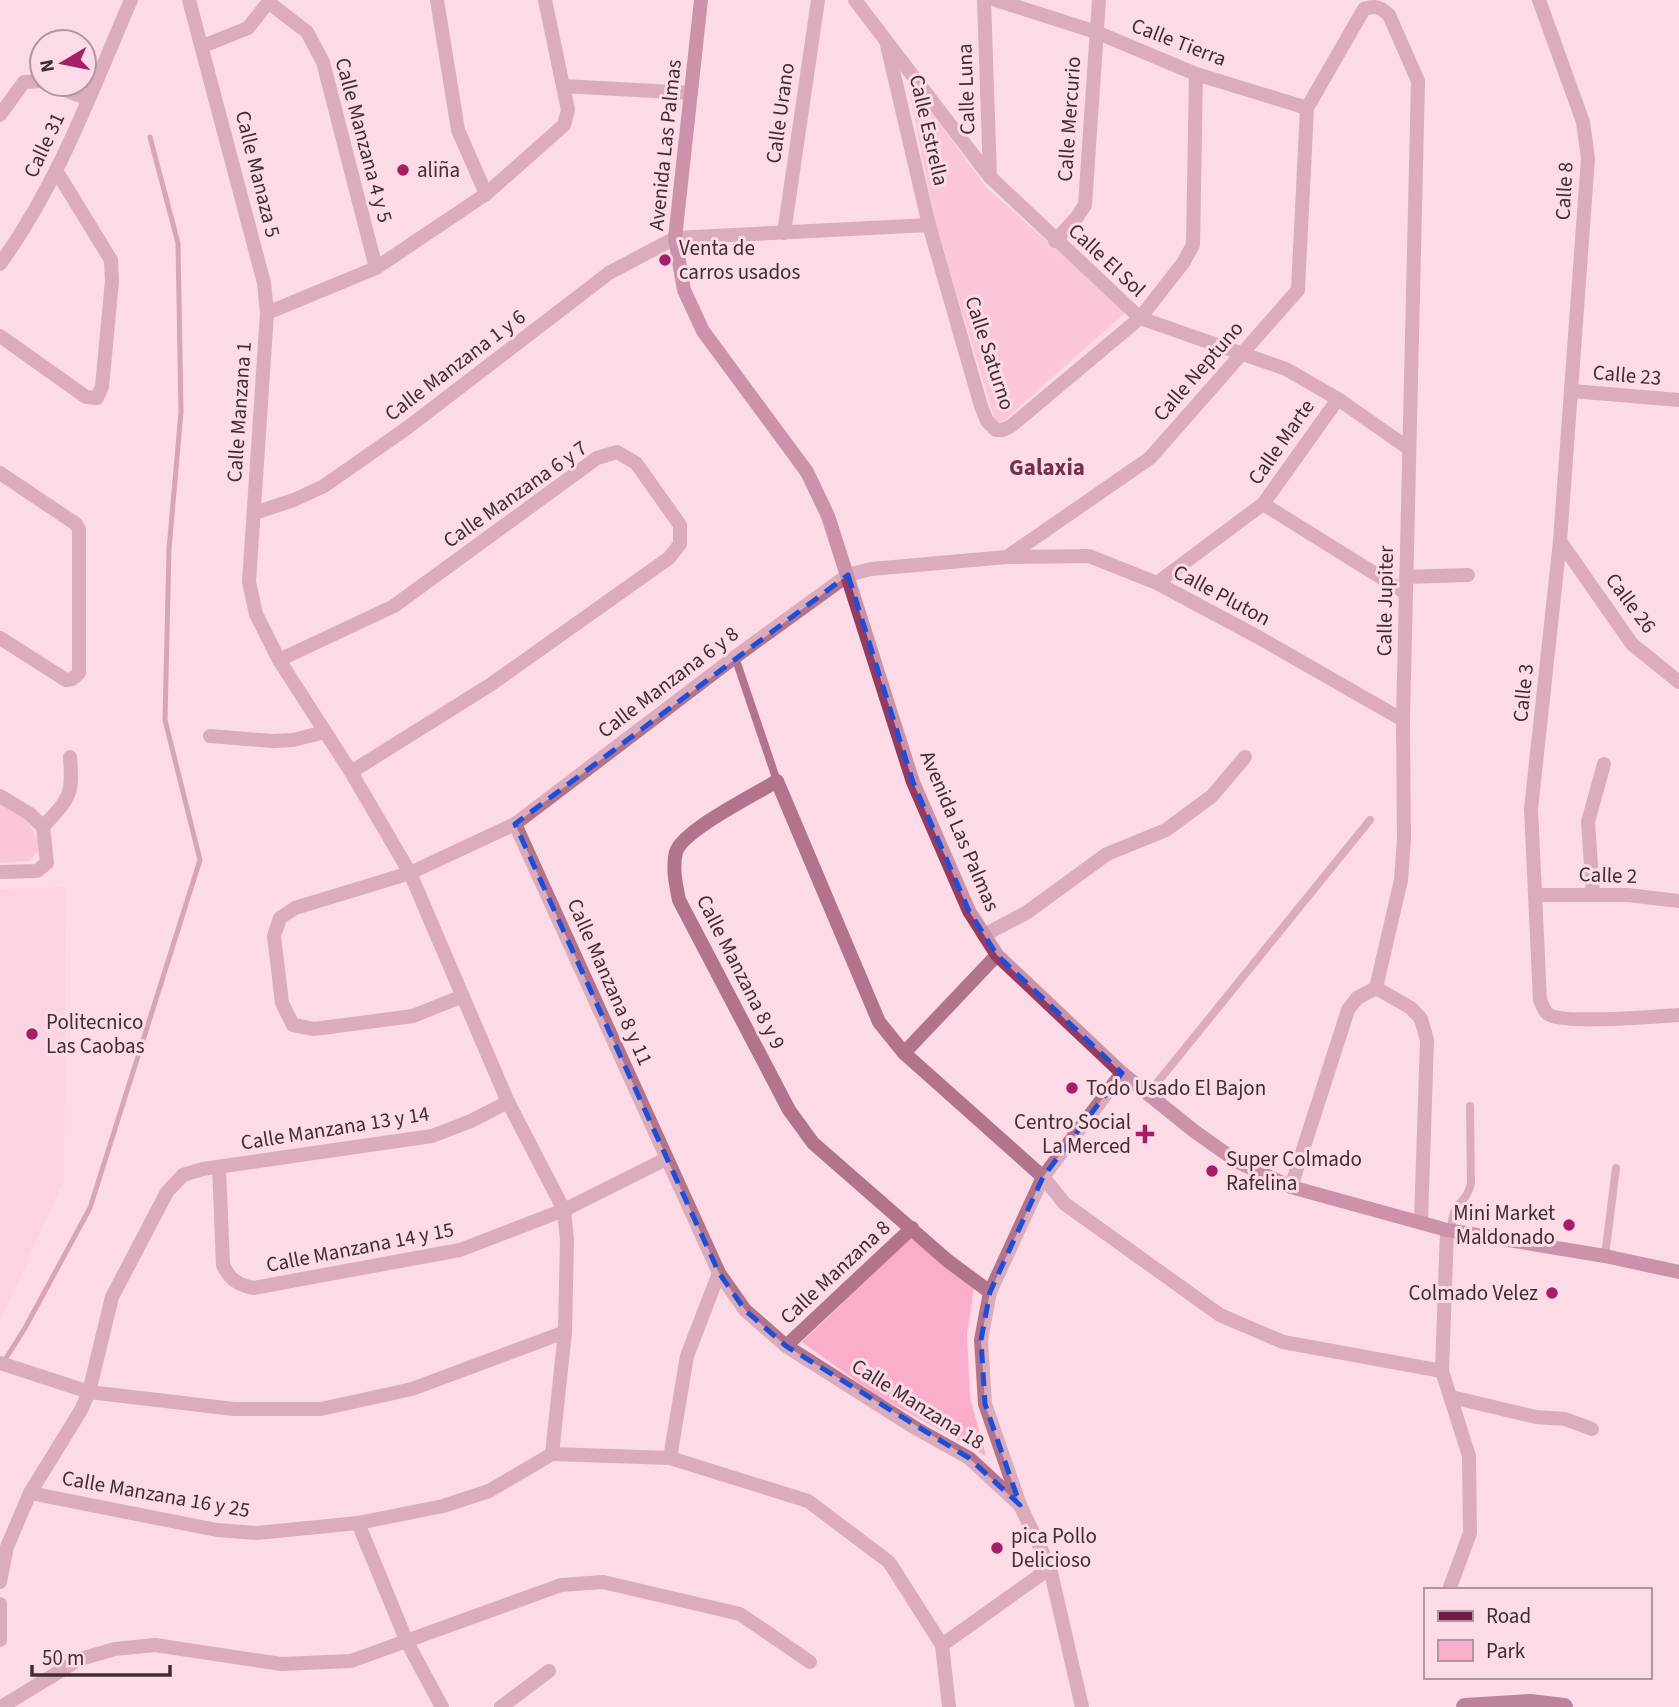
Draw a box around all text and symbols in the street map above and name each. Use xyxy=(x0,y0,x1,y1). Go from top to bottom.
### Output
street label: Calle Tierra xyxy=(1127,10,1231,74)
north arrow xyxy=(28,28,98,98)
street label: Calle Luna xyxy=(949,43,983,135)
street label: Calle Manzana 4 y 5 xyxy=(328,54,400,226)
street label: Calle Mercurio xyxy=(1050,55,1088,183)
text: N xyxy=(33,57,62,74)
street label: Avenida Las Palmas xyxy=(641,58,689,232)
street label: Calle Urano xyxy=(758,61,802,165)
street label: Calle Estrella xyxy=(902,71,956,189)
street label: Calle 31 xyxy=(16,107,72,183)
street label: Calle Manaza 5 xyxy=(228,108,288,240)
place label: aliña xyxy=(417,155,460,185)
street label: Calle 8 xyxy=(1547,161,1581,221)
marker: aliña xyxy=(395,162,411,178)
street label: Calle El Sol xyxy=(1061,216,1153,304)
place label: Venta de carros usados xyxy=(679,233,800,287)
marker: Venta de carros usados xyxy=(657,252,673,268)
street label: Calle Saturno xyxy=(957,292,1023,414)
street label: Calle Manzana 1 y 6 xyxy=(378,302,532,428)
street label: Calle Neptuno xyxy=(1146,314,1250,428)
street label: Calle Manzana 1 xyxy=(219,341,259,483)
street label: Calle 23 xyxy=(1591,357,1663,393)
street label: Calle Marte xyxy=(1241,393,1321,491)
street label: Calle Manzana 6 y 7 xyxy=(437,433,593,555)
district label: Galaxia xyxy=(1009,451,1085,484)
street label: Calle Jupiter xyxy=(1369,545,1401,657)
street label: Calle Pluton xyxy=(1168,557,1276,633)
street label: Calle 26 xyxy=(1598,567,1664,639)
street label: Calle Manzana 6 y 8 xyxy=(591,619,745,745)
street label: Calle 3 xyxy=(1505,662,1541,724)
street label: Avenida Las Palmas xyxy=(913,746,1007,916)
street label: Calle 2 xyxy=(1578,859,1638,891)
street label: Calle Manzana 8 y 9 xyxy=(689,890,793,1054)
street label: Calle Manzana 8 y 11 xyxy=(560,894,660,1070)
place label: Politecnico Las Caobas xyxy=(46,1007,145,1061)
marker: Politecnico Las Caobas xyxy=(24,1026,40,1042)
place label: Todo Usado El Bajon xyxy=(1086,1073,1266,1103)
marker: Todo Usado El Bajon xyxy=(1064,1080,1080,1096)
street label: Calle Manzana 13 y 14 xyxy=(239,1098,431,1158)
place label: Centro Social La Merced xyxy=(1014,1107,1131,1161)
marker: Centro Social La Merced xyxy=(1137,1126,1153,1142)
place label: Super Colmado Rafelina xyxy=(1226,1144,1362,1198)
marker: Super Colmado Rafelina xyxy=(1204,1163,1220,1179)
place label: Mini Market Maldonado xyxy=(1453,1198,1555,1252)
street label: Calle Manzana 8 xyxy=(773,1213,897,1331)
street label: Calle Manzana 14 y 15 xyxy=(264,1214,456,1280)
marker: Mini Market Maldonado xyxy=(1561,1217,1577,1233)
place label: Colmado Velez xyxy=(1408,1278,1538,1308)
marker: Colmado Velez xyxy=(1544,1285,1560,1301)
street label: Calle Manzana 18 xyxy=(846,1351,990,1457)
street label: Calle Manzana 16 y 25 xyxy=(60,1463,252,1525)
place label: pica Pollo Delicioso xyxy=(1011,1521,1097,1575)
marker: pica Pollo Delicioso xyxy=(989,1540,1005,1556)
legend xyxy=(1424,1588,1651,1679)
text: Road xyxy=(1486,1601,1531,1631)
scale bar xyxy=(32,1634,170,1678)
text: Park xyxy=(1486,1636,1526,1666)
text: 50 m xyxy=(42,1643,84,1673)

